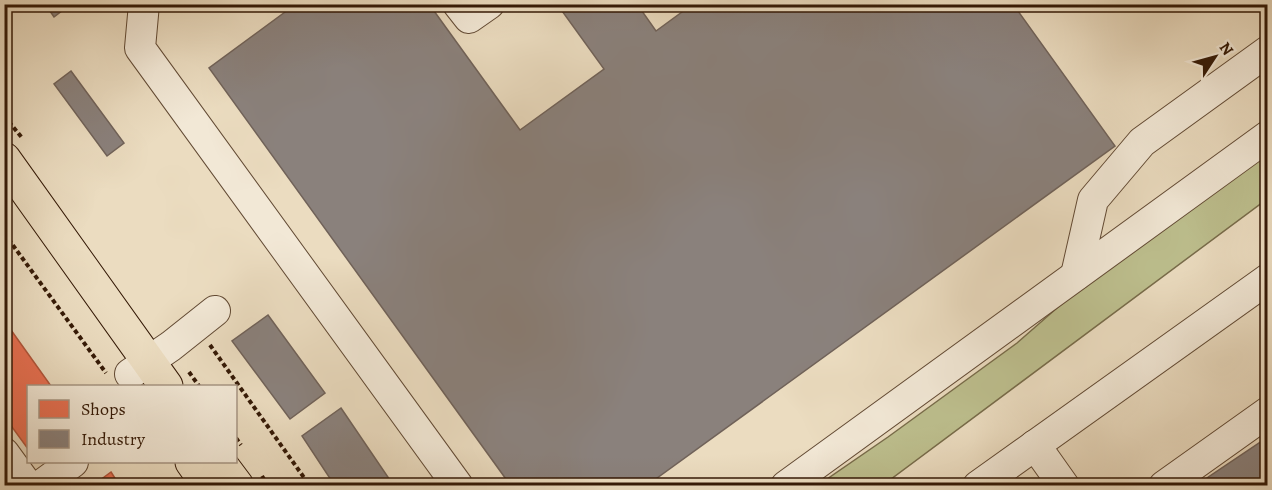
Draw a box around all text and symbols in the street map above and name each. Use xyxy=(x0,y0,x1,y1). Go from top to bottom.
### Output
north arrow xyxy=(1185,27,1245,87)
text: N xyxy=(1214,38,1239,60)
legend xyxy=(27,385,237,463)
text: Shops xyxy=(81,397,126,421)
text: Industry xyxy=(81,427,146,451)

